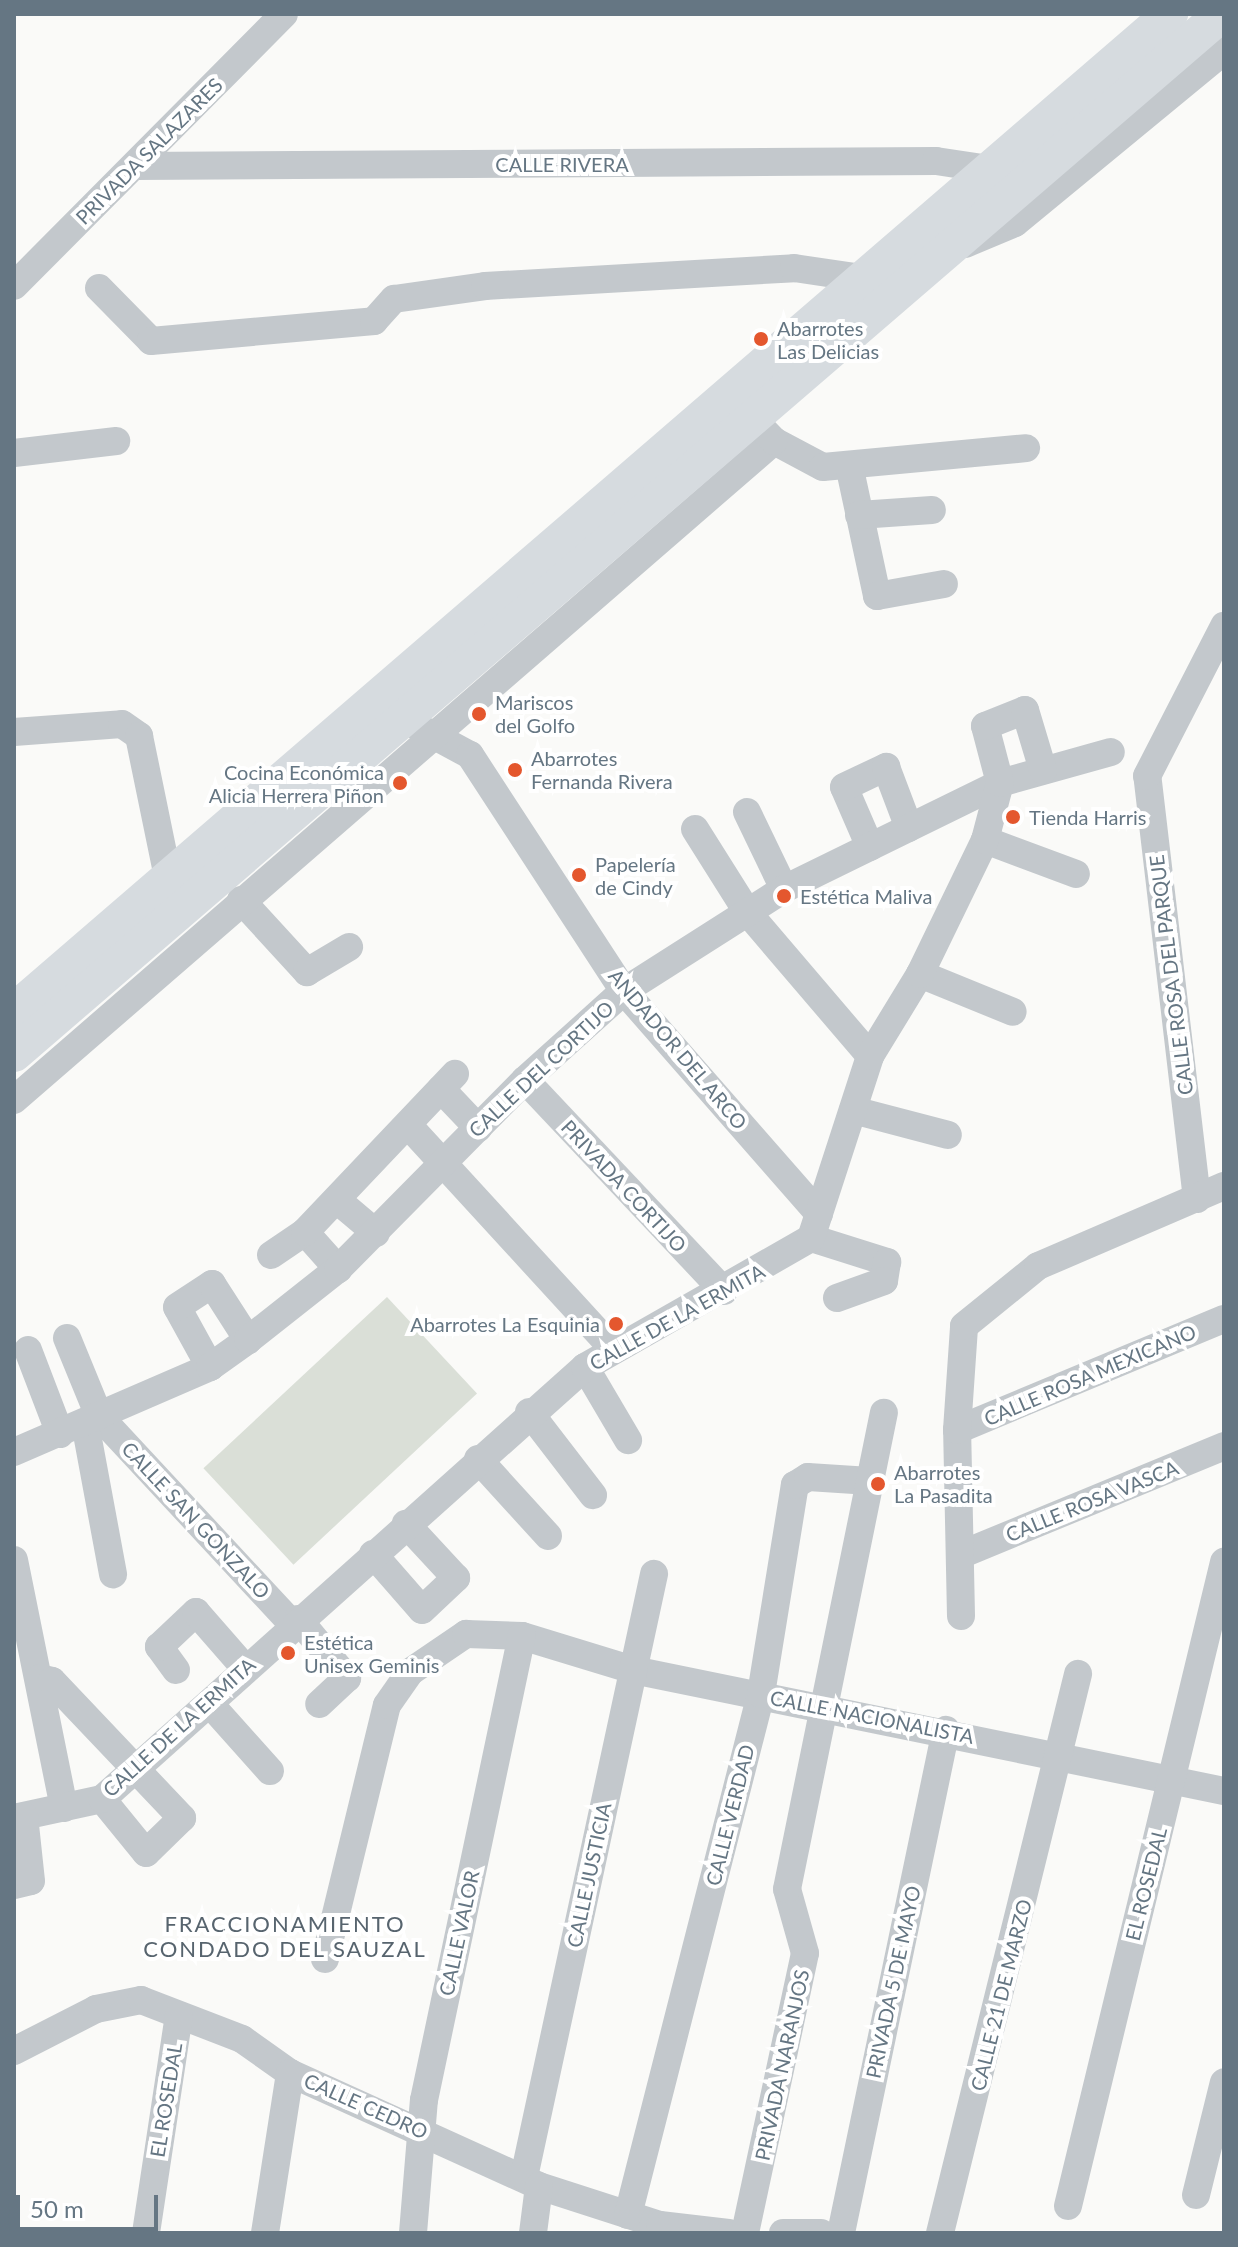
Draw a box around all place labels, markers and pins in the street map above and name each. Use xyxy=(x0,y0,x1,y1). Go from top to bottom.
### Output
place label: Abarrotes Las Delicias xyxy=(777,316,879,363)
marker: Abarrotes Las Delicias xyxy=(752,330,770,348)
place label: Mariscos del Golfo xyxy=(495,690,575,737)
marker: Mariscos del Golfo xyxy=(470,705,488,723)
place label: Abarrotes Fernanda Rivera xyxy=(531,746,673,793)
place label: Cocina Económica Alicia Herrera Piñon xyxy=(209,760,384,807)
marker: Abarrotes Fernanda Rivera xyxy=(506,761,524,779)
marker: Cocina Económica Alicia Herrera Piñon xyxy=(391,774,409,792)
place label: Tienda Harris xyxy=(1029,805,1146,829)
marker: Tienda Harris xyxy=(1004,808,1022,826)
place label: Papelería de Cindy xyxy=(595,852,676,899)
marker: Papelería de Cindy xyxy=(570,866,588,884)
place label: Estética Maliva xyxy=(800,884,932,908)
marker: Estética Maliva xyxy=(775,887,793,905)
place label: Abarrotes La Esquinia xyxy=(410,1312,600,1336)
marker: Abarrotes La Esquinia xyxy=(607,1315,625,1333)
place label: Abarrotes La Pasadita xyxy=(894,1460,993,1507)
marker: Abarrotes La Pasadita xyxy=(869,1475,887,1493)
place label: Estética Unisex Geminis xyxy=(304,1630,439,1677)
marker: Estética Unisex Geminis xyxy=(279,1644,297,1662)

